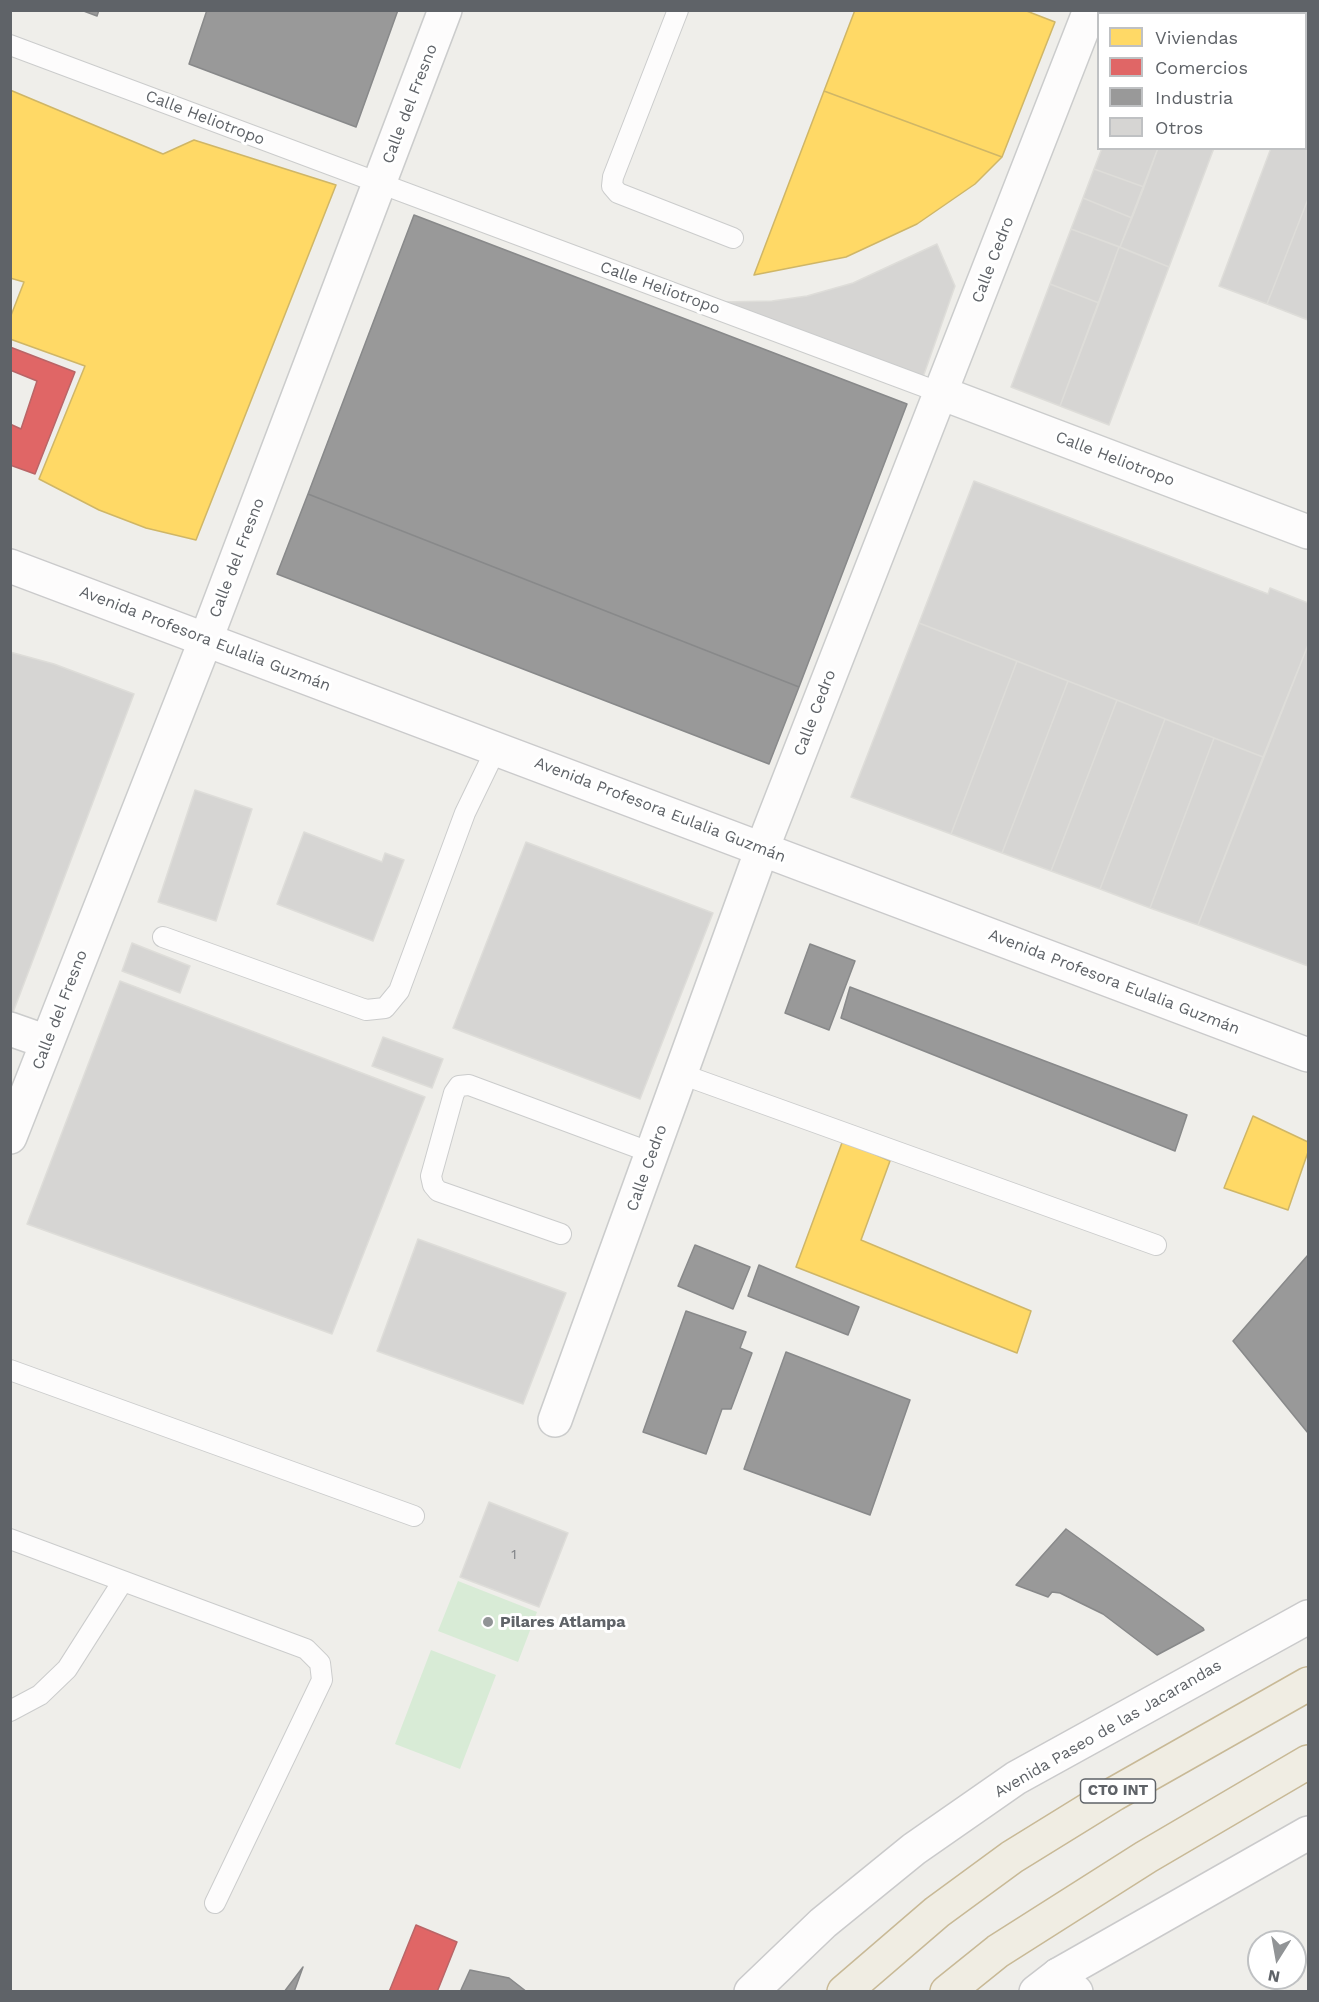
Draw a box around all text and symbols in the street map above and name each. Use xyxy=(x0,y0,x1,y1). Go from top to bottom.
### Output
legend xyxy=(1097,12,1307,150)
text: Viviendas xyxy=(1155,27,1238,48)
street label: Calle del Fresno xyxy=(378,41,442,167)
text: Comercios xyxy=(1155,57,1248,78)
street label: Calle Heliotropo xyxy=(143,86,267,150)
text: Industria xyxy=(1155,87,1233,108)
text: Otros xyxy=(1155,117,1203,138)
street label: Calle Cedro xyxy=(968,214,1018,306)
street label: Calle Heliotropo xyxy=(597,257,723,319)
street label: Calle Heliotropo xyxy=(1053,427,1177,491)
street label: Calle del Fresno xyxy=(205,495,269,621)
street label: Avenida Profesora Eulalia Guzmán xyxy=(77,582,333,696)
street label: Calle Cedro xyxy=(790,667,840,759)
street label: Avenida Profesora Eulalia Guzmán xyxy=(532,753,788,867)
street label: Avenida Profesora Eulalia Guzmán xyxy=(986,925,1242,1039)
street label: Calle del Fresno xyxy=(28,947,92,1073)
street label: Calle Cedro xyxy=(622,1122,672,1214)
house number: 1 xyxy=(511,1547,517,1563)
place label: Pilares Atlampa xyxy=(500,1612,625,1632)
marker: Pilares Atlampa xyxy=(481,1615,495,1629)
street label: Avenida Paseo de las Jacarandas xyxy=(991,1656,1225,1802)
road number: CTO INT xyxy=(1080,1779,1156,1803)
north arrow xyxy=(1247,1930,1307,1990)
text: N xyxy=(1266,1966,1281,1987)

